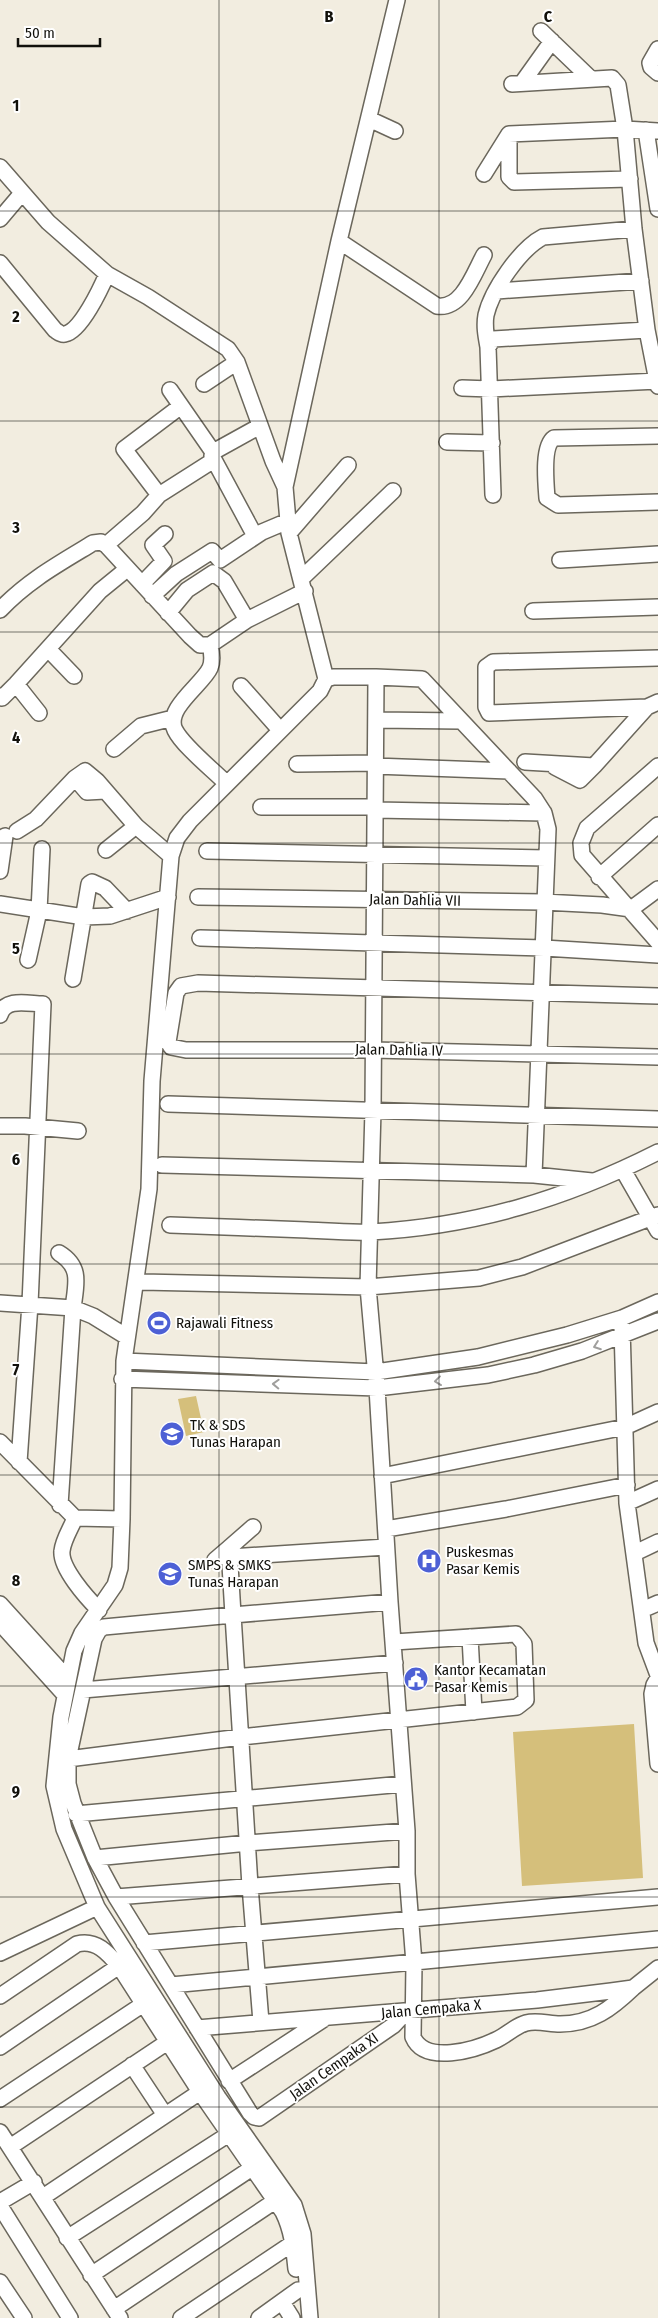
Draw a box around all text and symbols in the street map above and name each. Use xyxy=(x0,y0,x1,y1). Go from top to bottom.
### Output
text: B xyxy=(325,7,334,26)
text: C xyxy=(544,7,553,26)
scale bar xyxy=(18,15,100,47)
text: 50 m xyxy=(25,24,55,42)
text: 1 xyxy=(13,96,19,115)
text: 2 xyxy=(11,307,20,326)
text: 3 xyxy=(11,518,20,537)
text: 4 xyxy=(12,728,20,747)
street label: Jalan Dahlia VII xyxy=(369,890,461,910)
text: 5 xyxy=(12,939,20,958)
street label: Jalan Dahlia IV xyxy=(355,1040,443,1060)
text: 6 xyxy=(12,1150,20,1169)
sports icon: Rajawali Fitness xyxy=(146,1310,172,1336)
place label: Rajawali Fitness xyxy=(176,1314,273,1332)
one-way arrow xyxy=(593,1340,601,1350)
text: 7 xyxy=(13,1360,20,1379)
one-way arrow xyxy=(434,1375,442,1386)
one-way arrow xyxy=(272,1379,280,1390)
place label: TK & SDS Tunas Harapan xyxy=(190,1416,281,1451)
school or university icon: TK & SDS Tunas Harapan xyxy=(159,1421,185,1447)
place label: Puskesmas Pasar Kemis xyxy=(446,1543,520,1578)
hospital icon: Puskesmas Pasar Kemis xyxy=(416,1548,442,1574)
place label: SMPS & SMKS Tunas Harapan xyxy=(188,1556,279,1591)
school or university icon: SMPS & SMKS Tunas Harapan xyxy=(157,1561,183,1587)
text: 8 xyxy=(12,1571,21,1590)
place label: Kantor Kecamatan Pasar Kemis xyxy=(434,1661,546,1696)
public building icon: Kantor Kecamatan Pasar Kemis xyxy=(403,1666,429,1692)
text: 9 xyxy=(12,1782,20,1801)
street label: Jalan Cempaka X xyxy=(380,1996,482,2022)
street label: Jalan Cempaka XI xyxy=(286,2029,382,2103)

